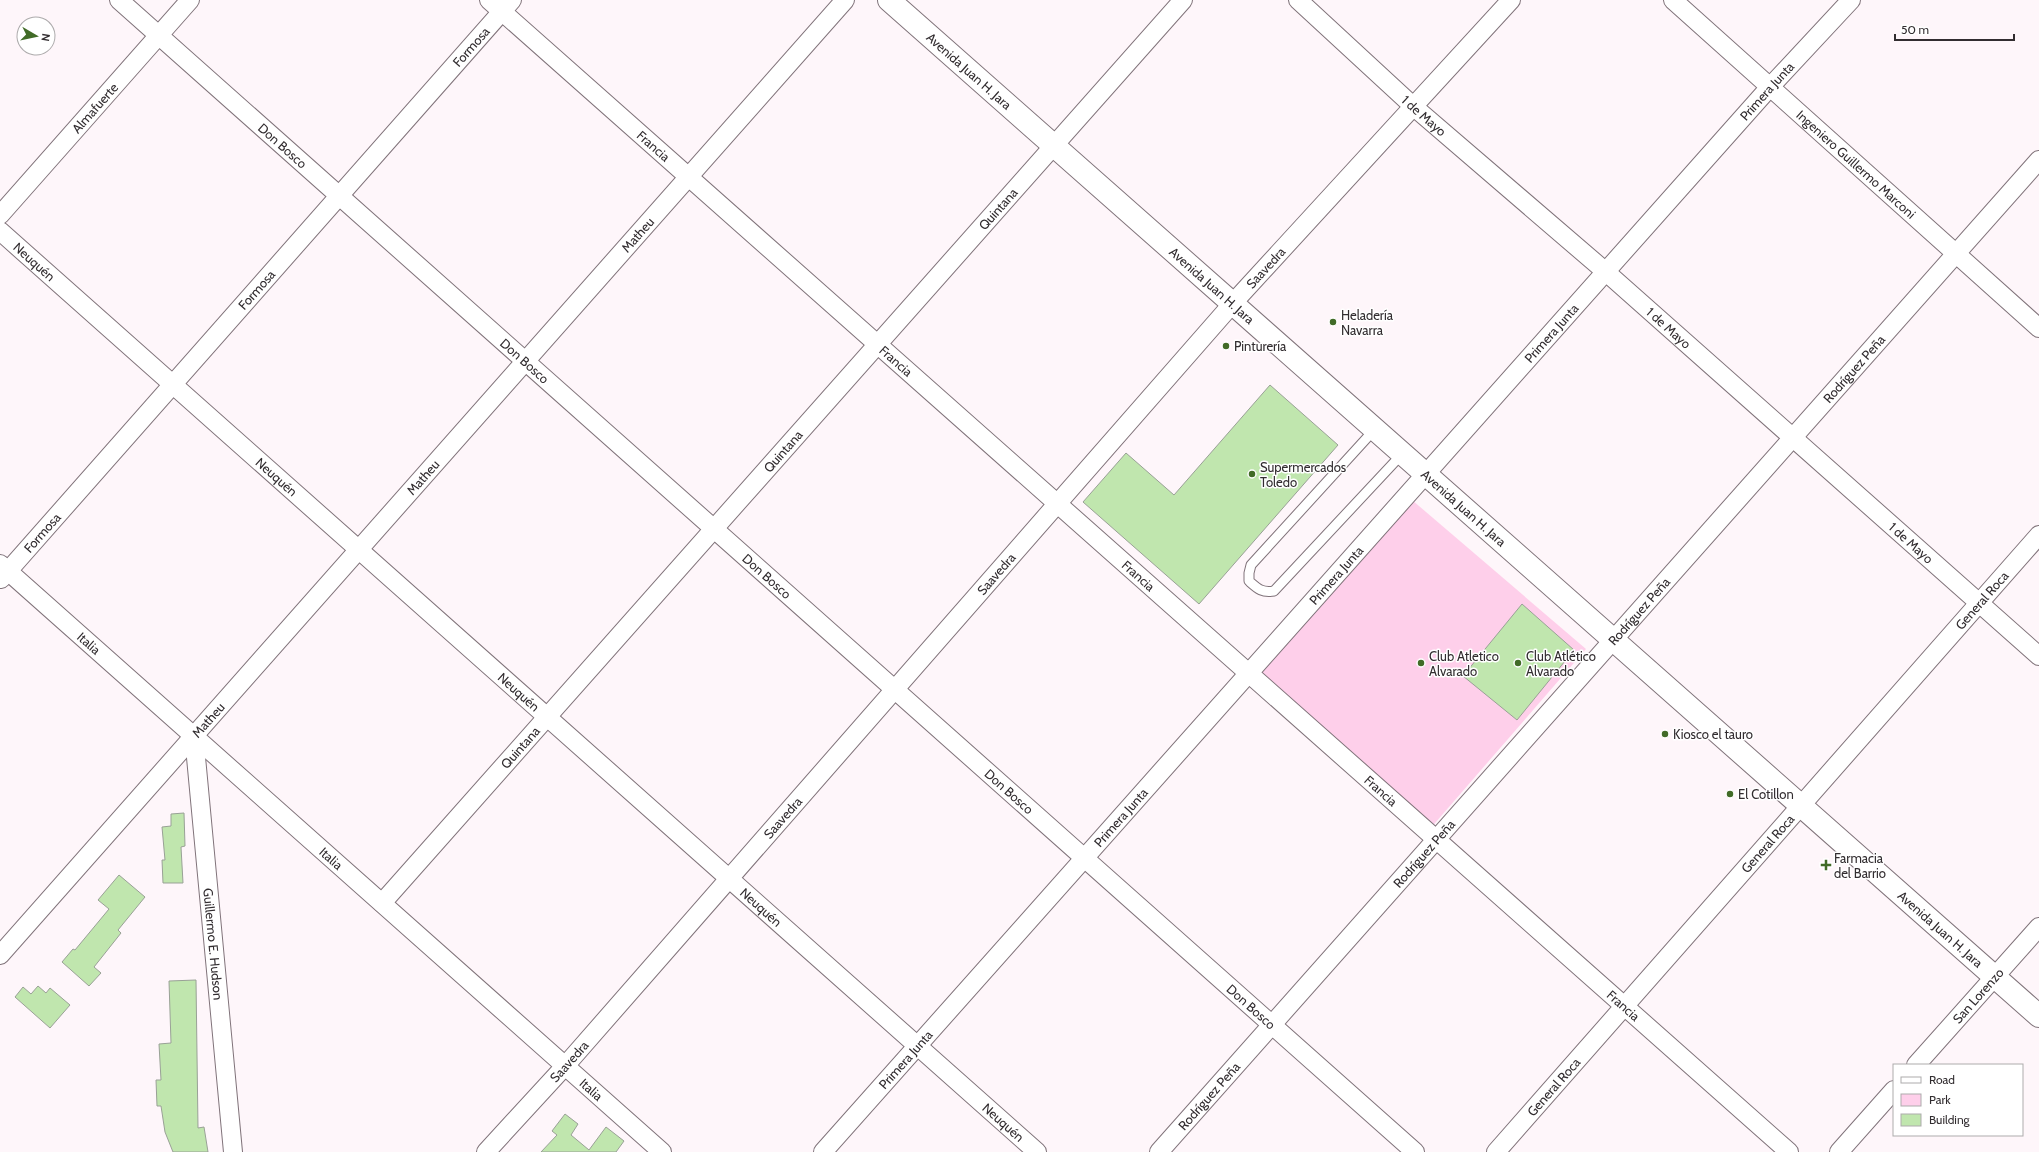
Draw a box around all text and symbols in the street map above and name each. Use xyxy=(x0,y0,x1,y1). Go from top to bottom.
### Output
north arrow xyxy=(16,16,56,56)
scale bar xyxy=(1895,16,2014,42)
text: 50 m xyxy=(1901,22,1929,37)
street label: Formosa xyxy=(449,23,493,70)
street label: Avenida Juan H. Jara xyxy=(923,29,1016,113)
text: N xyxy=(38,33,53,43)
street label: Primera Junta xyxy=(1736,58,1798,123)
street label: Almafuerte xyxy=(68,79,121,136)
street label: 1 de Mayo xyxy=(1398,92,1450,139)
street label: Ingeniero Guillermo Marconi xyxy=(1793,107,1919,222)
street label: Don Bosco xyxy=(255,120,310,171)
street label: Francia xyxy=(634,127,674,165)
street label: Quintana xyxy=(975,184,1021,233)
street label: Matheu xyxy=(618,214,657,255)
street label: Neuquén xyxy=(10,239,59,284)
street label: Saavedra xyxy=(1243,243,1289,291)
street label: Avenida Juan H. Jara xyxy=(1166,244,1258,328)
street label: Formosa xyxy=(235,266,279,313)
street label: Primera Junta xyxy=(1521,300,1582,366)
street label: 1 de Mayo xyxy=(1643,304,1694,352)
place label: Heladería Navarra xyxy=(1341,307,1394,338)
marker: Heladería Navarra xyxy=(1328,317,1338,327)
street label: Rodríguez Peña xyxy=(1820,331,1889,406)
street label: Don Bosco xyxy=(497,335,553,387)
place label: Pinturería xyxy=(1234,338,1287,354)
marker: Pinturería xyxy=(1221,341,1231,351)
street label: Francia xyxy=(876,342,916,380)
street label: Quintana xyxy=(760,426,806,475)
street label: Neuquén xyxy=(252,454,301,499)
street label: Matheu xyxy=(403,456,443,498)
place label: Supermercados Toledo xyxy=(1260,459,1347,490)
street label: Avenida Juan H. Jara xyxy=(1418,466,1510,550)
marker: Supermercados Toledo xyxy=(1247,469,1257,479)
street label: Formosa xyxy=(20,509,64,556)
street label: 1 de Mayo xyxy=(1886,519,1937,567)
street label: Primera Junta xyxy=(1306,542,1367,608)
street label: Saavedra xyxy=(973,549,1019,598)
street label: Don Bosco xyxy=(739,550,795,602)
street label: Francia xyxy=(1119,557,1159,595)
street label: General Roca xyxy=(1952,567,2012,633)
street label: Rodríguez Peña xyxy=(1604,573,1674,648)
street label: Italia xyxy=(74,628,105,658)
place label: Club Atletico Alvarado xyxy=(1429,648,1499,679)
place label: Club Atlético Alvarado xyxy=(1526,648,1596,679)
marker: Club Atletico Alvarado xyxy=(1416,658,1426,668)
marker: Club Atlético Alvarado xyxy=(1513,658,1523,668)
street label: Neuquén xyxy=(495,669,543,715)
street label: Matheu xyxy=(188,699,228,741)
street label: Quintana xyxy=(497,722,543,772)
place label: Kiosco el tauro xyxy=(1673,726,1753,742)
marker: Kiosco el tauro xyxy=(1660,729,1670,739)
street label: Don Bosco xyxy=(981,765,1037,817)
street label: Francia xyxy=(1361,772,1401,810)
street label: Primera Junta xyxy=(1090,784,1152,850)
place label: El Cotillon xyxy=(1738,786,1794,802)
marker: El Cotillon xyxy=(1725,789,1735,799)
street label: Saavedra xyxy=(760,793,806,842)
street label: General Roca xyxy=(1738,810,1798,876)
street label: Rodríguez Peña xyxy=(1389,816,1459,891)
street label: Italia xyxy=(316,844,347,873)
place label: Farmacia del Barrio xyxy=(1834,850,1886,881)
marker: Farmacia del Barrio xyxy=(1821,860,1831,870)
street label: Neuquén xyxy=(737,884,785,930)
street label: Guillermo E. Hudson xyxy=(200,887,227,1001)
street label: Avenida Juan H. Jara xyxy=(1895,887,1987,971)
street label: San Lorenzo xyxy=(1949,965,2007,1027)
street label: Don Bosco xyxy=(1224,981,1279,1032)
street label: Francia xyxy=(1604,987,1644,1025)
street label: Primera Junta xyxy=(875,1026,936,1092)
street label: Saavedra xyxy=(546,1037,592,1085)
street label: General Roca xyxy=(1524,1054,1584,1119)
street label: Rodríguez Peña xyxy=(1174,1058,1244,1133)
legend xyxy=(1893,1064,2023,1136)
text: Road xyxy=(1929,1072,1955,1087)
street label: Italia xyxy=(576,1075,607,1104)
text: Park xyxy=(1929,1092,1951,1107)
street label: Neuquén xyxy=(979,1099,1028,1145)
text: Building xyxy=(1929,1112,1971,1127)

